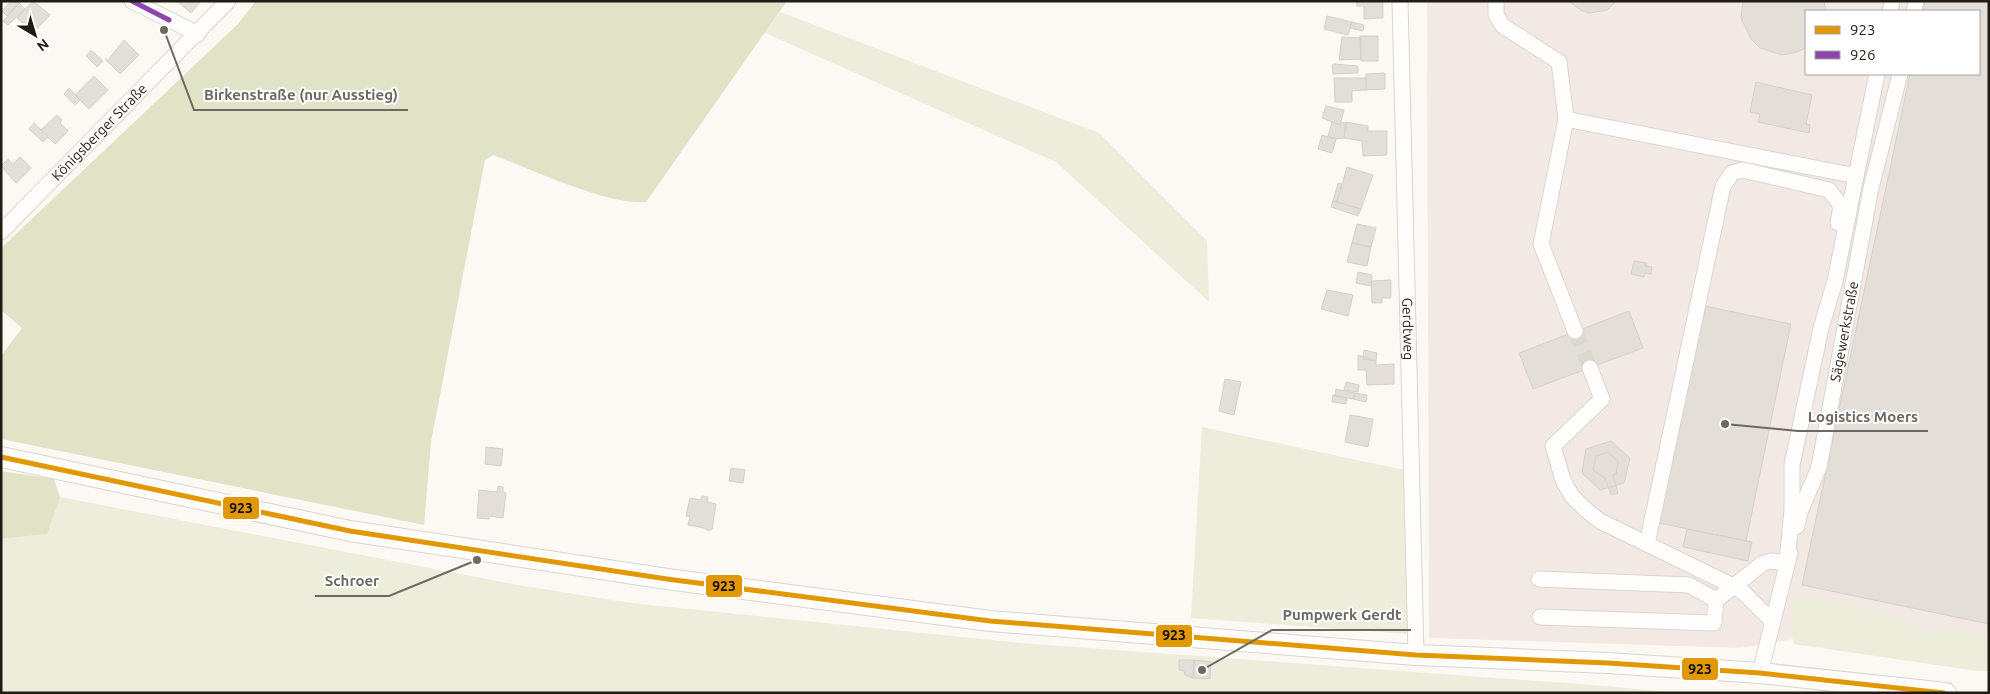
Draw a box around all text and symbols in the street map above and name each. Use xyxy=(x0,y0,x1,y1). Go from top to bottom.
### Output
north arrow xyxy=(10,10,60,60)
legend xyxy=(1805,10,1980,75)
text: 923 xyxy=(1850,21,1875,38)
text: N xyxy=(34,36,52,55)
text: 926 xyxy=(1850,46,1875,63)
street label: Königsberger Straße xyxy=(48,80,150,184)
callout: Birkenstraße (nur Ausstieg) xyxy=(194,80,408,110)
text: Birkenstraße (nur Ausstieg) xyxy=(204,86,398,103)
street label: Sägewerkstraße xyxy=(1827,280,1861,383)
street label: Gerdtweg xyxy=(1399,297,1417,360)
callout: Logistics Moers xyxy=(1798,401,1928,431)
text: Logistics Moers xyxy=(1808,408,1918,425)
line badge: 923 xyxy=(222,496,260,520)
text: 923 xyxy=(229,500,253,516)
callout: Schroer xyxy=(315,566,389,596)
text: Schroer xyxy=(325,572,380,589)
line badge: 923 xyxy=(705,574,743,598)
text: 923 xyxy=(712,578,736,594)
callout: Pumpwerk Gerdt xyxy=(1272,600,1411,630)
text: Pumpwerk Gerdt xyxy=(1283,606,1402,623)
line badge: 923 xyxy=(1155,624,1193,648)
text: 923 xyxy=(1162,627,1186,643)
line badge: 923 xyxy=(1681,657,1719,681)
text: 923 xyxy=(1688,661,1712,677)

